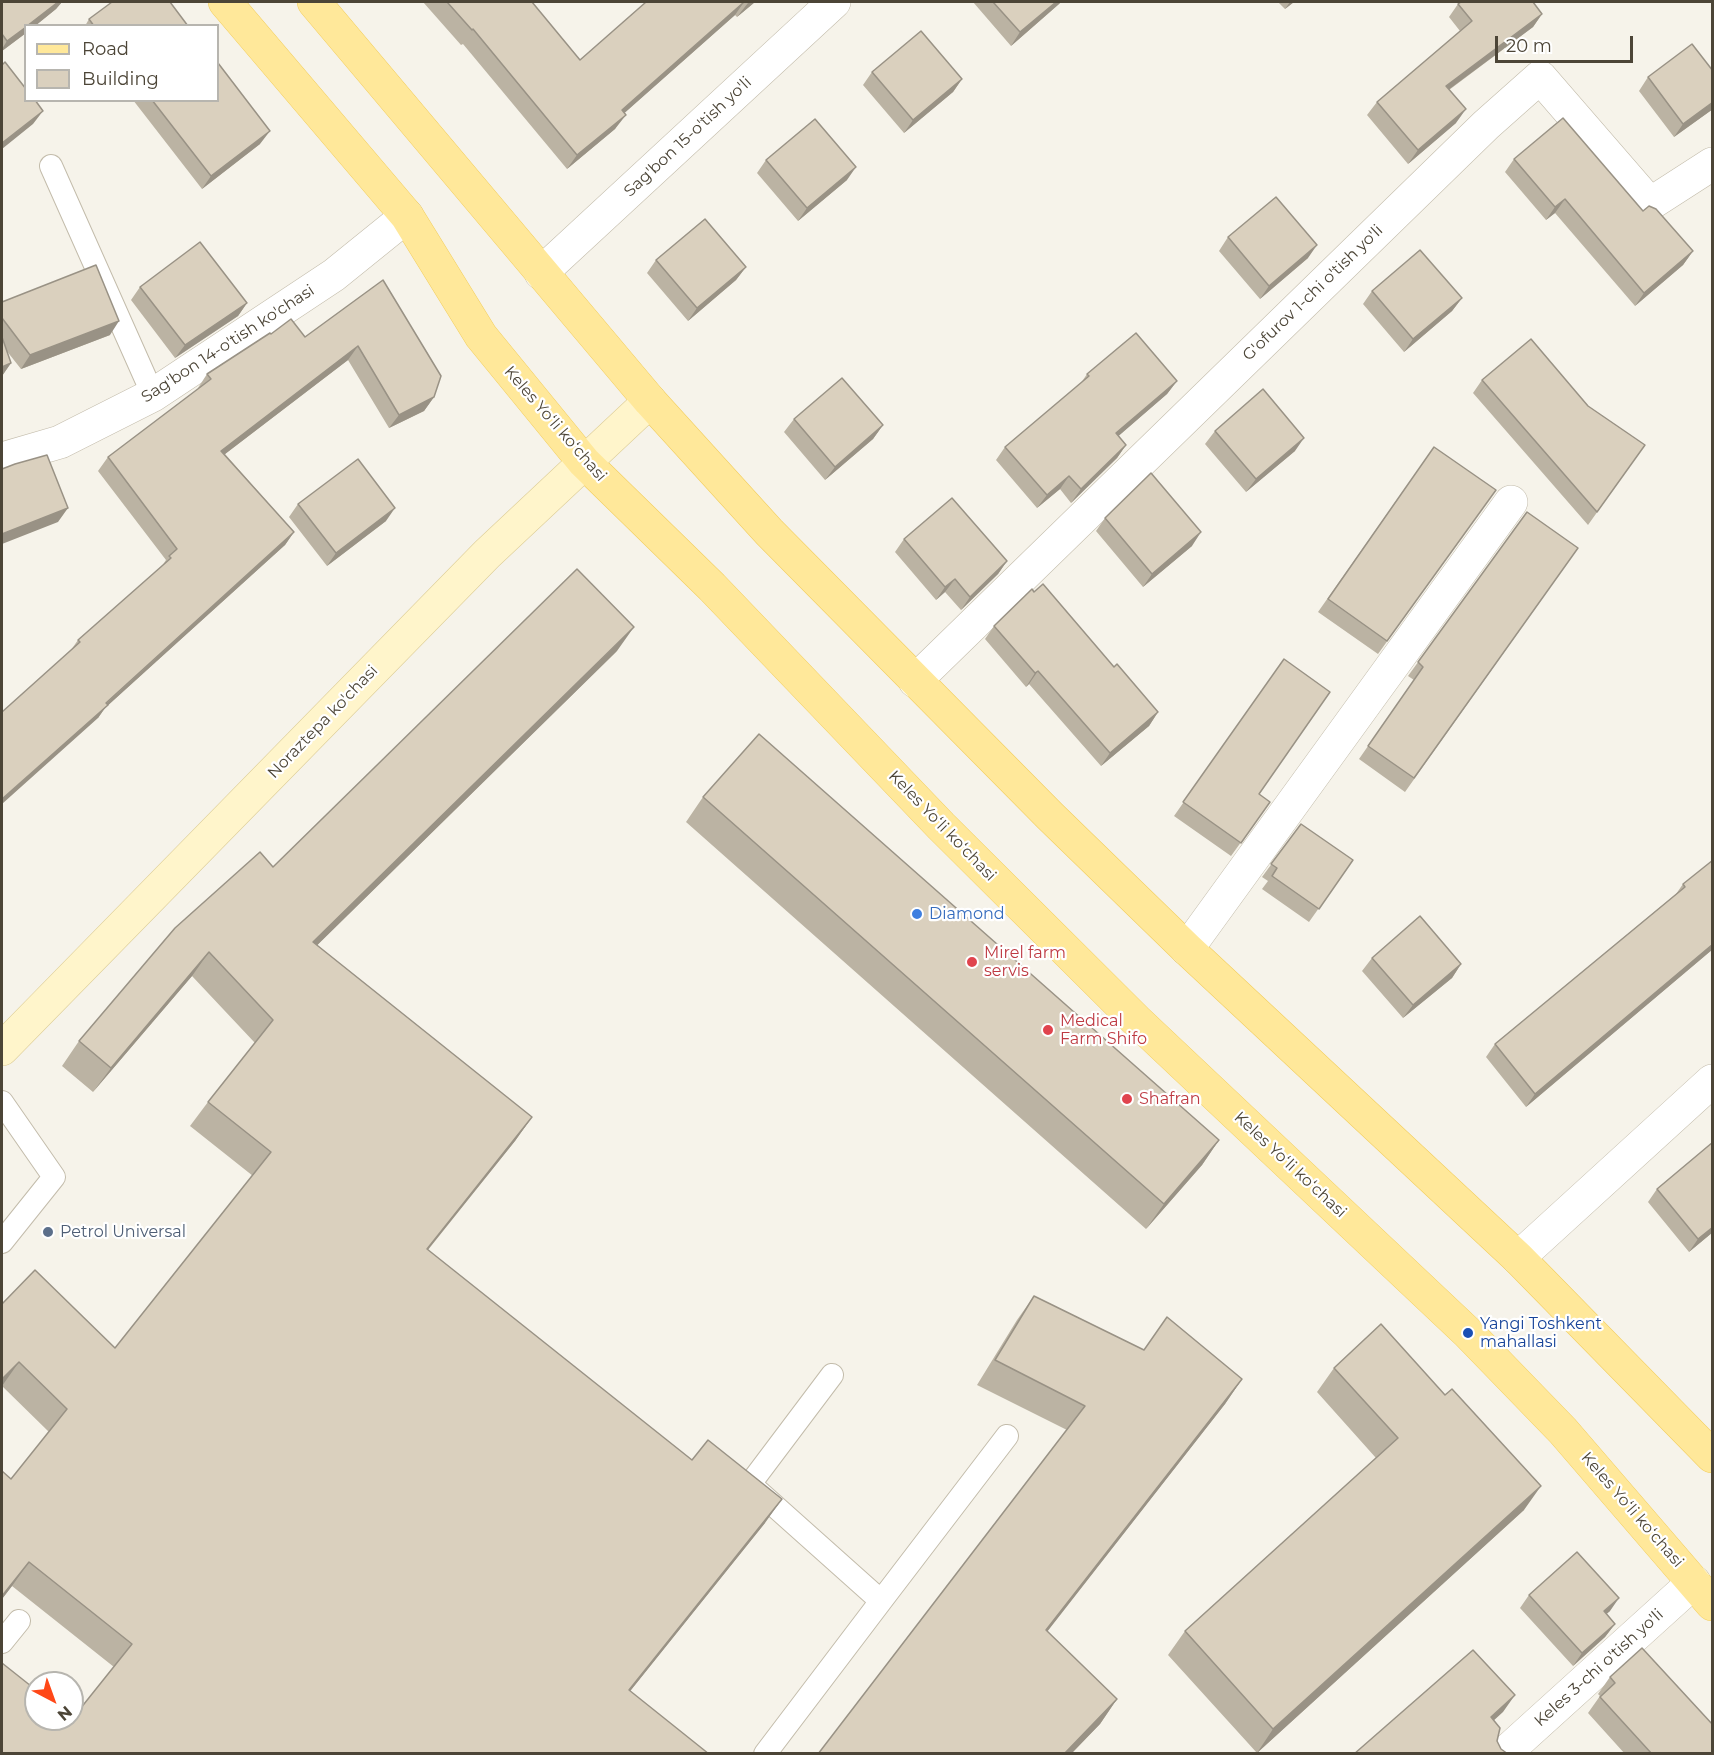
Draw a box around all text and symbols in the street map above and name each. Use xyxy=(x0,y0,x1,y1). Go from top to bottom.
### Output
legend xyxy=(24,24,219,102)
scale bar xyxy=(1498,24,1636,62)
text: 20 m xyxy=(1506,35,1552,57)
text: Road xyxy=(82,38,129,60)
text: Building xyxy=(82,68,159,90)
street label: Sag'bon 15-o'tish yo'li xyxy=(620,73,756,201)
street label: G'ofurov 1-chi o'tish yo'li xyxy=(1239,221,1387,365)
street label: Sag'bon 14-o'tish ko'chasi xyxy=(138,281,318,407)
street label: Keles Yoʻli koʻchasi xyxy=(500,362,610,486)
street label: Noraztepa ko'chasi xyxy=(264,661,382,783)
street label: Keles Yoʻli koʻchasi xyxy=(884,767,1000,885)
place label: Diamond xyxy=(929,904,1005,924)
marker: Diamond xyxy=(910,907,924,921)
place label: Mirel farm servis xyxy=(984,943,1066,981)
marker: Mirel farm servis xyxy=(965,955,979,969)
place label: Medical Farm Shifo xyxy=(1060,1011,1147,1049)
marker: Medical Farm Shifo xyxy=(1041,1023,1055,1037)
place label: Shafran xyxy=(1139,1089,1201,1109)
marker: Shafran xyxy=(1120,1092,1134,1106)
street label: Keles Yoʻli koʻchasi xyxy=(1230,1108,1350,1222)
place label: Petrol Universal xyxy=(60,1222,186,1242)
marker: Petrol Universal xyxy=(41,1225,55,1239)
place label: Yangi Toshkent mahallasi xyxy=(1480,1314,1602,1352)
marker: Yangi Toshkent mahallasi xyxy=(1461,1326,1475,1340)
street label: Keles Yoʻli koʻchasi xyxy=(1577,1448,1687,1572)
street label: Keles 3-chi o'tish yo'li xyxy=(1531,1605,1667,1731)
north arrow xyxy=(24,1671,84,1731)
text: N xyxy=(54,1702,76,1725)

